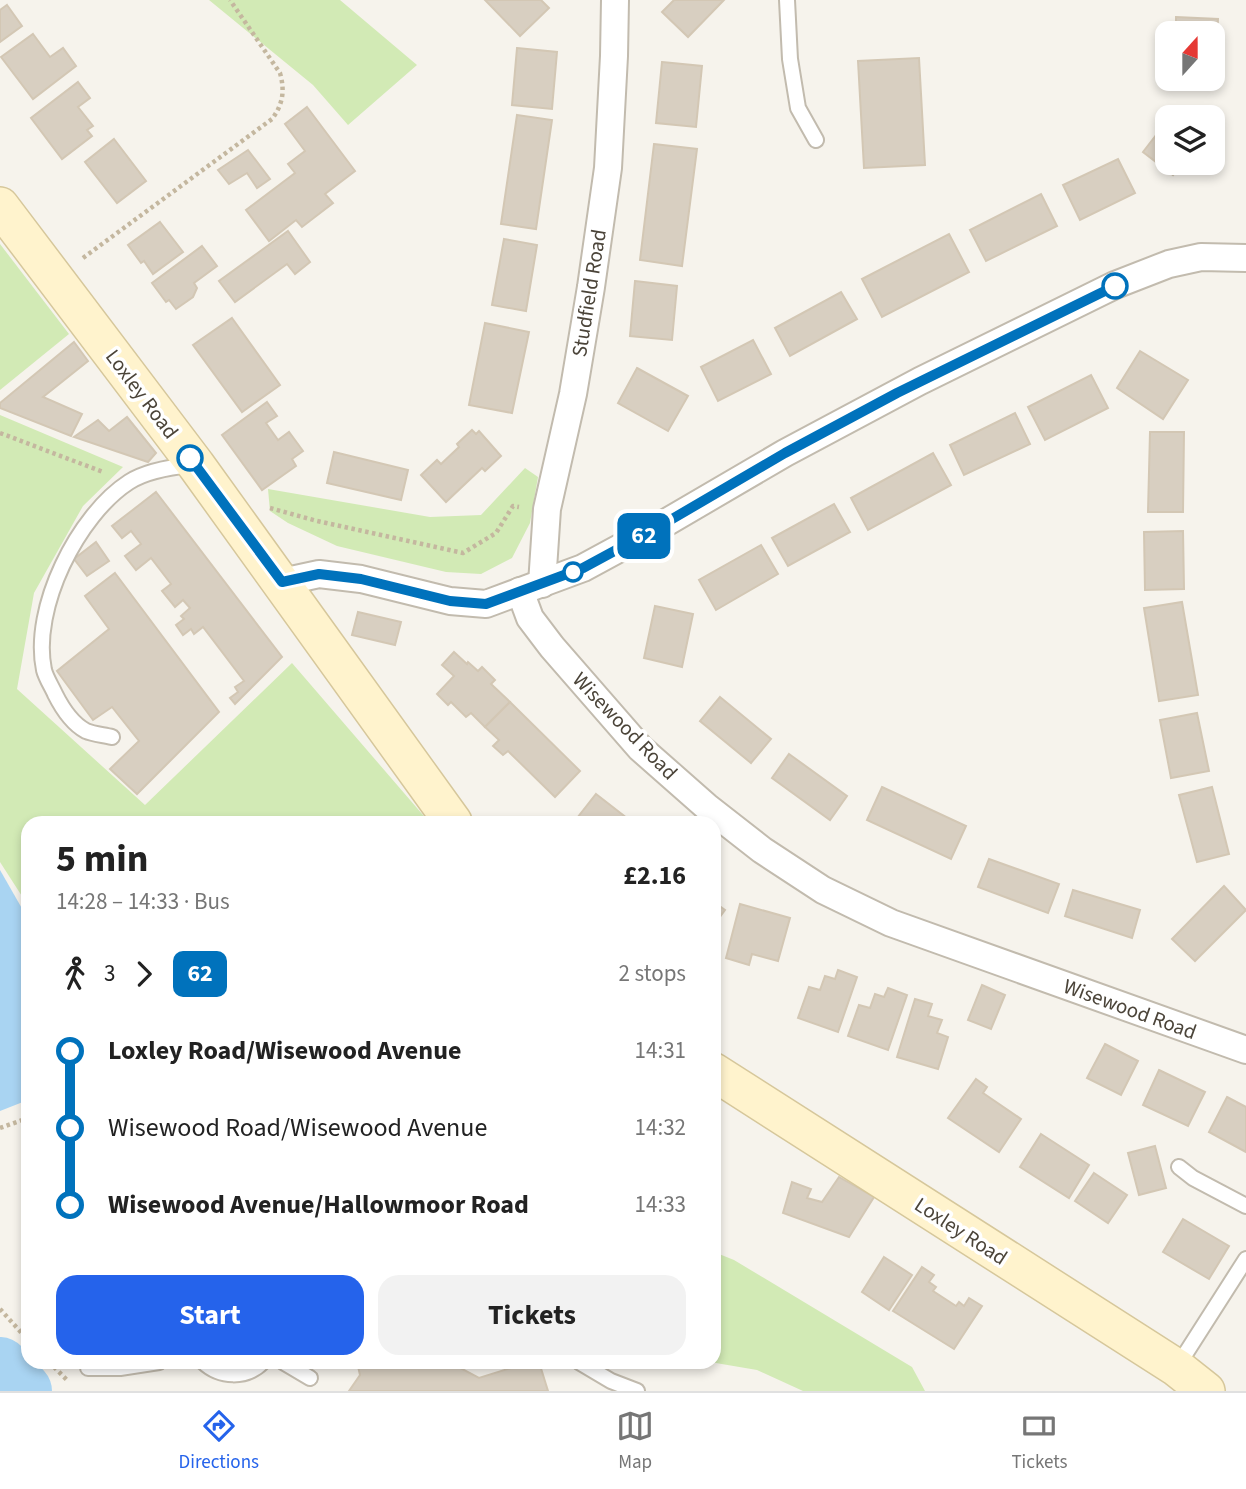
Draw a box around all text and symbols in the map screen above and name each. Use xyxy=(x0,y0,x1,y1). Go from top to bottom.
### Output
north arrow xyxy=(1155,21,1225,91)
map controls xyxy=(1155,21,1225,175)
button: layers xyxy=(1155,105,1225,175)
street label: Studfield Road xyxy=(564,227,614,359)
unlabelled marker xyxy=(1102,273,1128,299)
street label: Loxley Road xyxy=(98,343,186,445)
unlabelled marker xyxy=(177,445,203,471)
line badge: 62 xyxy=(612,513,676,559)
text: 62 xyxy=(631,518,657,553)
unlabelled marker xyxy=(563,562,583,582)
street label: Wisewood Road xyxy=(566,665,684,787)
text: 5 min xyxy=(56,832,148,886)
text: £2.16 xyxy=(623,857,686,894)
text: 14:28 – 14:33 · Bus xyxy=(56,885,230,918)
icon: walk xyxy=(56,955,94,993)
icon: forward xyxy=(125,955,163,993)
text: 62 xyxy=(187,956,213,991)
text: 3 xyxy=(104,957,115,990)
text: 2 stops xyxy=(619,957,686,990)
street label: Wisewood Road xyxy=(1059,971,1201,1047)
text: Loxley Road/Wisewood Avenue xyxy=(108,1032,461,1069)
text: 14:31 xyxy=(635,1034,686,1067)
text: Wisewood Road/Wisewood Avenue xyxy=(108,1109,487,1146)
text: 14:32 xyxy=(635,1111,686,1144)
text: Wisewood Avenue/Hallowmoor Road xyxy=(108,1186,529,1223)
text: 14:33 xyxy=(635,1188,686,1221)
street label: Loxley Road xyxy=(909,1190,1013,1272)
button: Start xyxy=(56,1275,364,1355)
button: Tickets xyxy=(378,1275,686,1355)
tab: Directions xyxy=(179,1407,259,1476)
tab: Map xyxy=(616,1407,654,1476)
tab: Tickets xyxy=(1011,1407,1067,1476)

